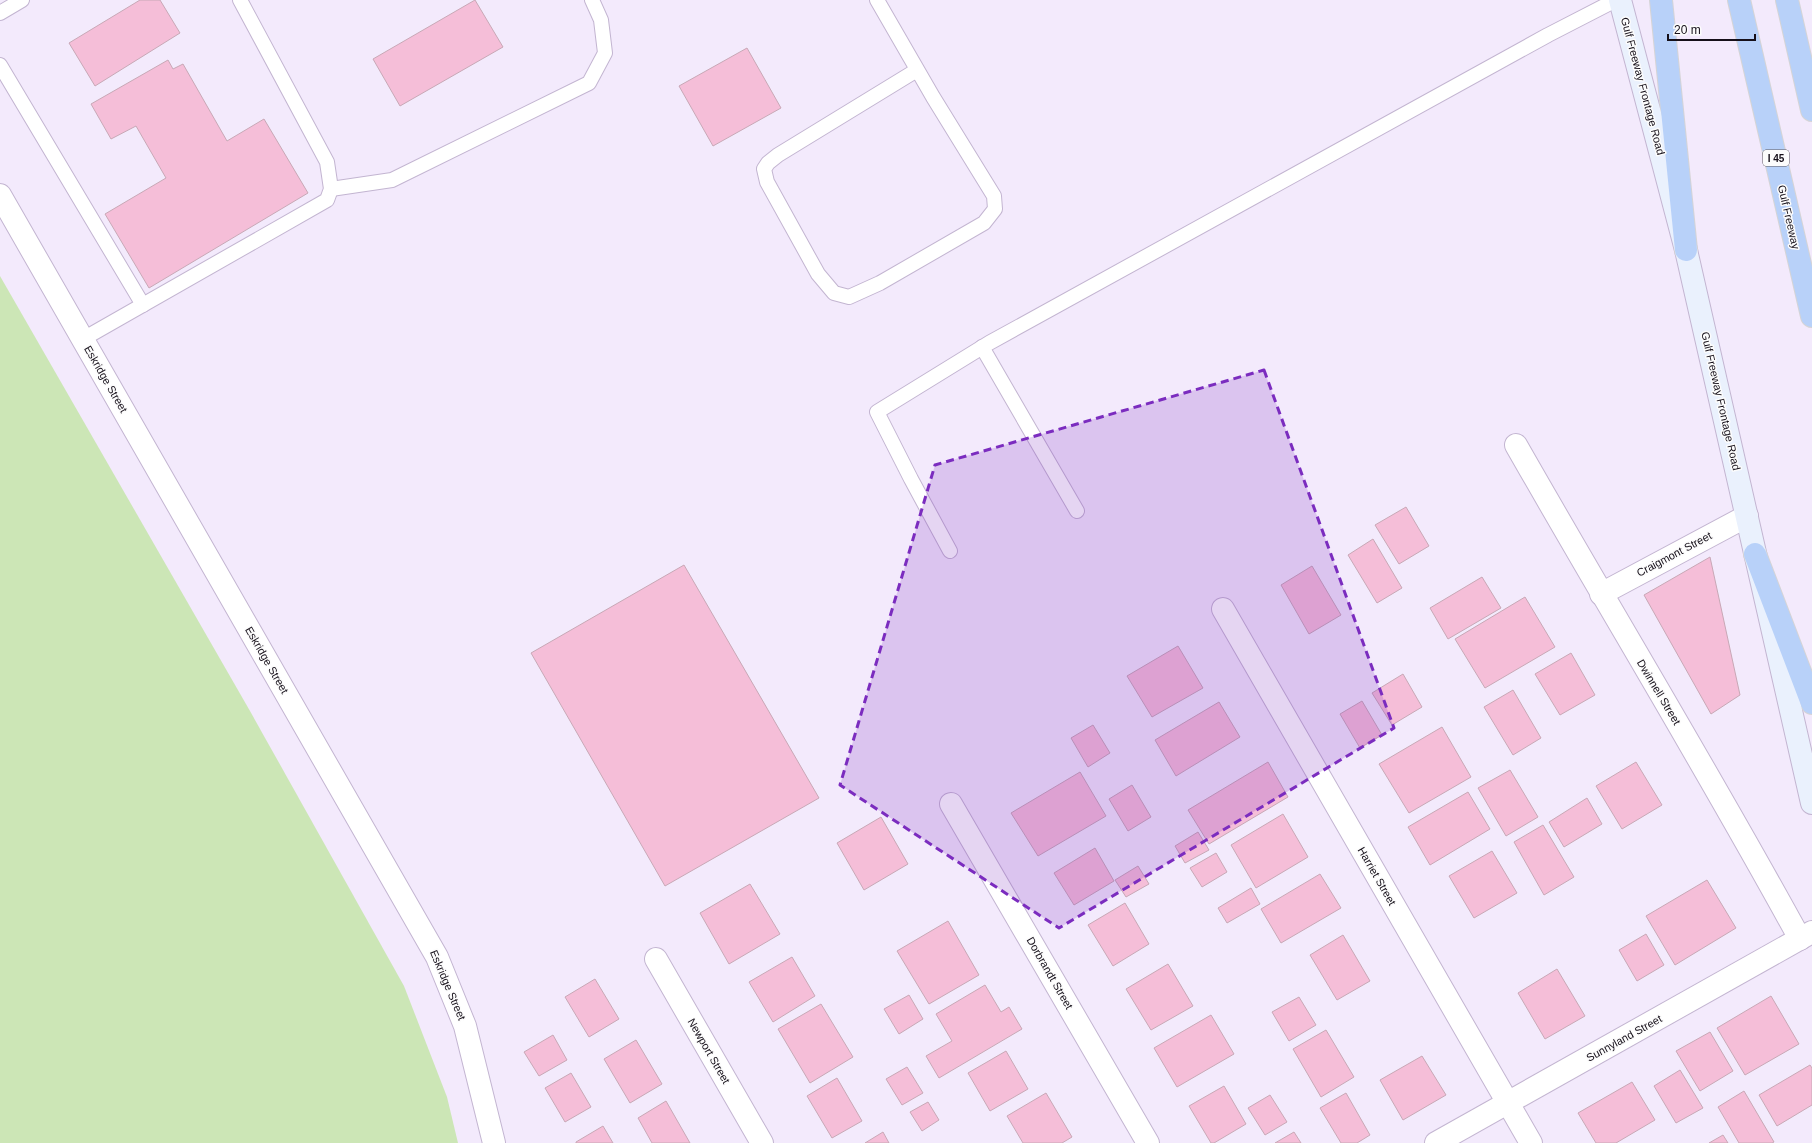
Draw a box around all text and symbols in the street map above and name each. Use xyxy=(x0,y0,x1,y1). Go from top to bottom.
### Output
street label: Gulf Freeway Frontage Road xyxy=(1619,16,1667,156)
scale bar xyxy=(1668,16,1755,42)
text: 20 m xyxy=(1674,23,1701,37)
road number: I 45 xyxy=(1763,150,1789,166)
street label: Gulf Freeway xyxy=(1776,184,1802,251)
street label: Gulf Freeway Frontage Road xyxy=(1699,331,1743,471)
street label: Eskridge Street xyxy=(82,343,130,415)
street label: Craigmont Street xyxy=(1634,529,1714,579)
street label: Eskridge Street xyxy=(243,624,291,696)
street label: Dwinnell Street xyxy=(1635,657,1683,727)
street label: Harriet Street xyxy=(1355,845,1399,907)
street label: Dorbrandt Street xyxy=(1024,935,1076,1011)
street label: Eskridge Street xyxy=(428,948,468,1022)
street label: Sunnyland Street xyxy=(1584,1012,1664,1064)
street label: Newport Street xyxy=(685,1016,733,1086)

